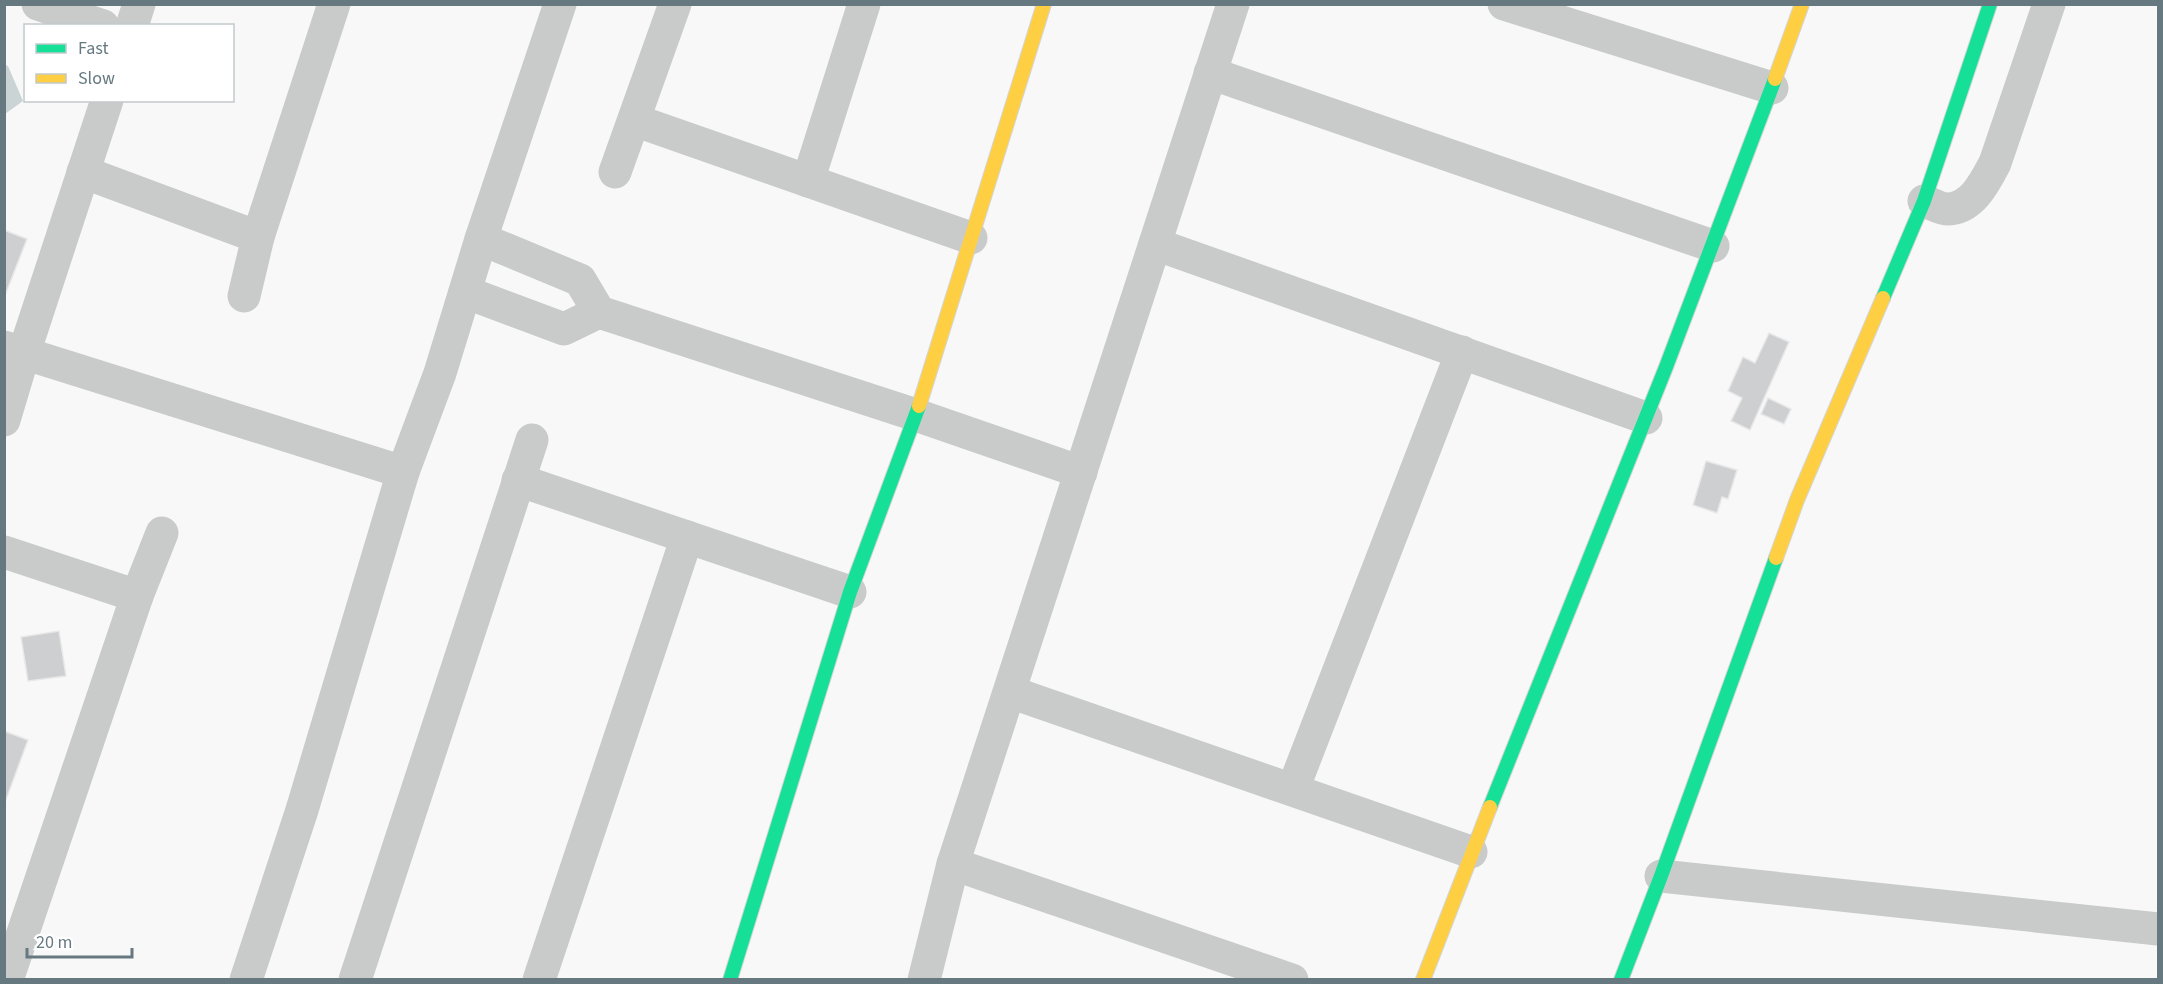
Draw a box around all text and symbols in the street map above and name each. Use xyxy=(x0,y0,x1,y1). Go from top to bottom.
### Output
legend xyxy=(24,24,234,102)
text: Fast xyxy=(78,36,109,61)
text: Slow xyxy=(78,66,115,91)
scale bar xyxy=(27,921,132,959)
text: 20 m xyxy=(36,930,72,955)

